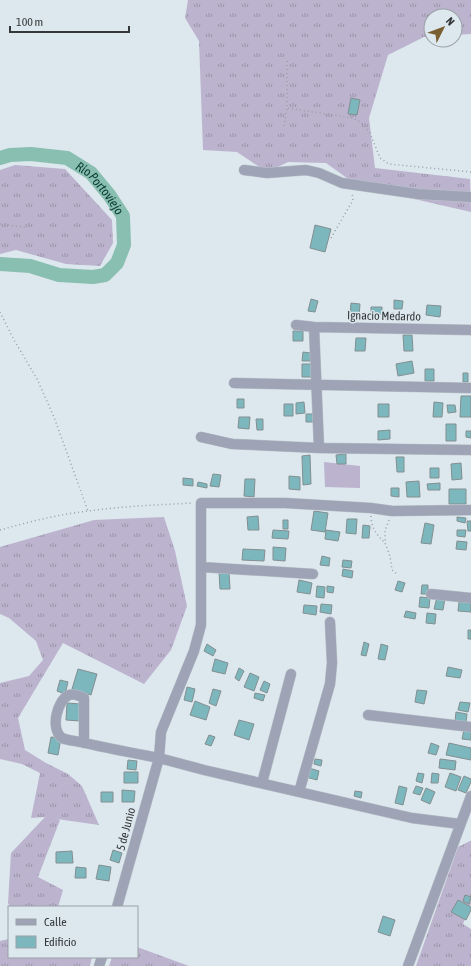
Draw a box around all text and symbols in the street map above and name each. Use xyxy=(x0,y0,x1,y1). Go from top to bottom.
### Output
scale bar xyxy=(10,8,129,34)
north arrow xyxy=(423,8,463,48)
text: 100 m xyxy=(16,15,43,29)
text: N xyxy=(444,15,457,28)
water label: Río Portoviejo xyxy=(73,158,127,217)
street label: Ignacio Medardo xyxy=(347,308,421,324)
street label: 5 de Junio xyxy=(114,806,139,852)
legend xyxy=(8,906,138,958)
text: Calle xyxy=(44,915,67,929)
text: Edificio xyxy=(44,935,77,949)

